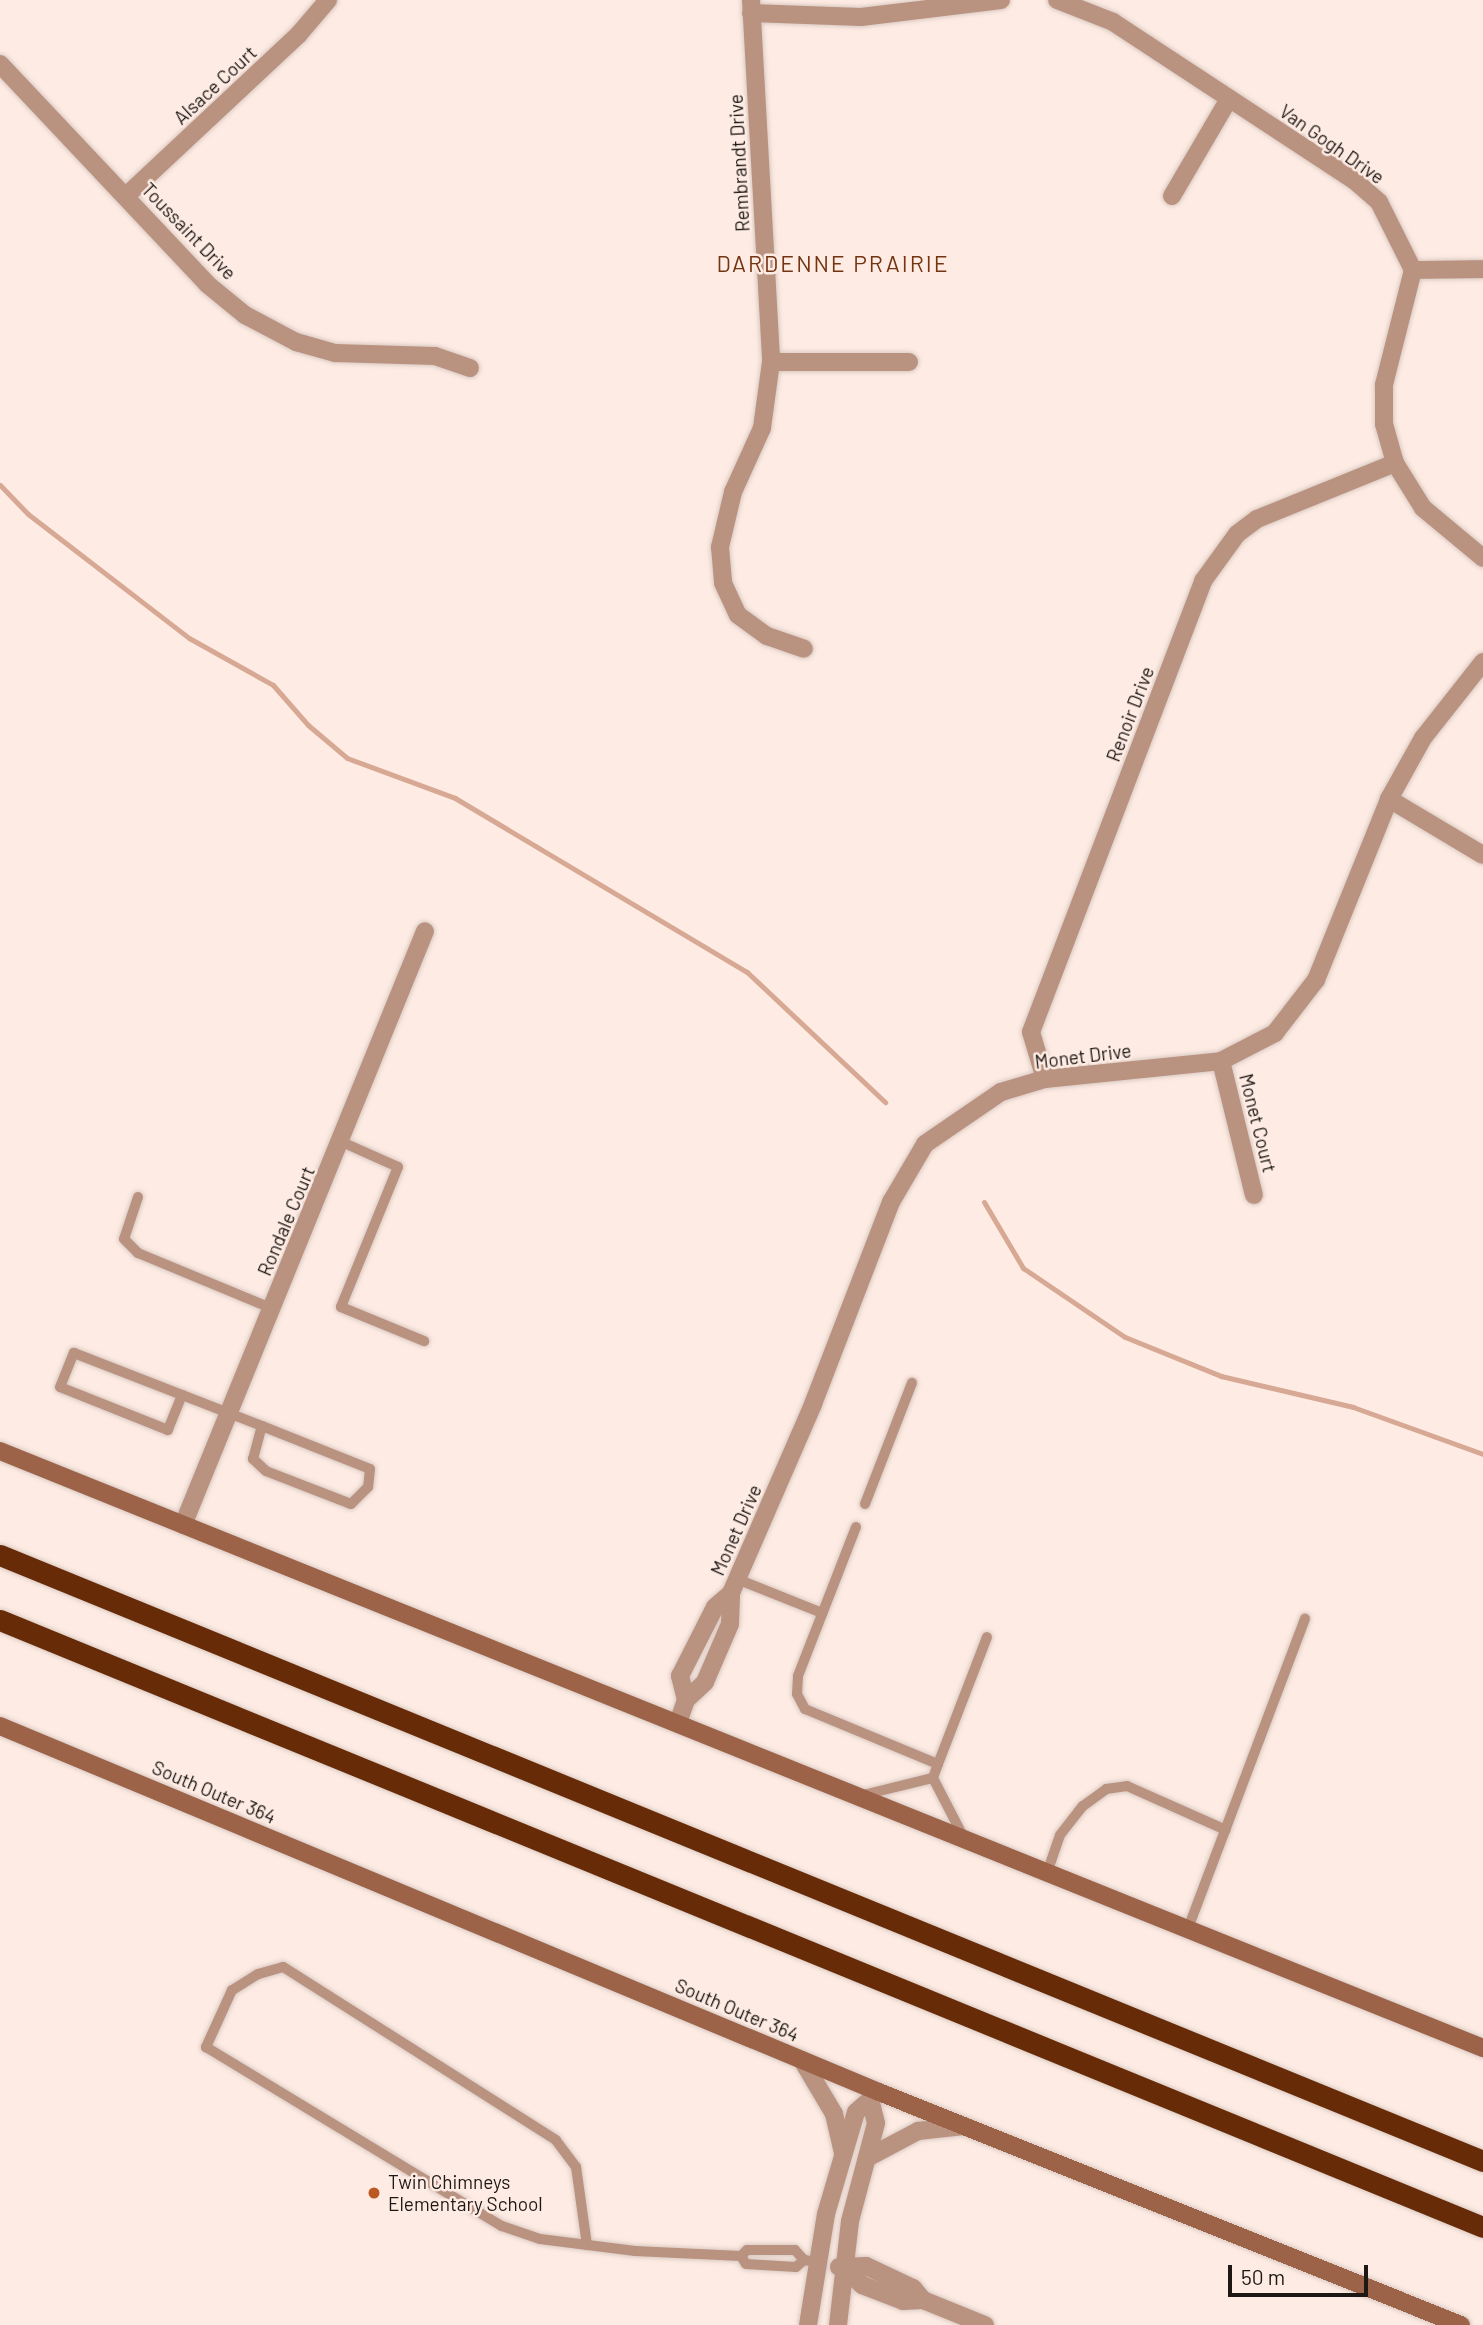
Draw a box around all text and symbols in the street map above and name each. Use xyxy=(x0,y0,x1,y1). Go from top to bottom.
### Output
street label: Alsace Court xyxy=(169,41,261,129)
street label: Rembrandt Drive xyxy=(724,94,754,232)
street label: Van Gogh Drive xyxy=(1275,100,1389,188)
street label: Toussaint Drive xyxy=(137,178,241,284)
district label: DARDENNE PRAIRIE xyxy=(718,249,948,277)
street label: Renoir Drive xyxy=(1101,663,1159,765)
street label: Monet Drive xyxy=(1033,1039,1133,1073)
street label: Monet Court xyxy=(1235,1071,1281,1175)
street label: Rondale Court xyxy=(253,1163,319,1279)
street label: Monet Drive xyxy=(706,1481,766,1579)
street label: South Outer 364 xyxy=(149,1756,279,1828)
street label: South Outer 364 xyxy=(672,1974,802,2046)
place label: Twin Chimneys Elementary School xyxy=(388,2171,543,2215)
marker: Twin Chimneys Elementary School xyxy=(366,2185,382,2201)
scale bar xyxy=(1231,2252,1371,2296)
text: 50 m xyxy=(1241,2264,1285,2289)

